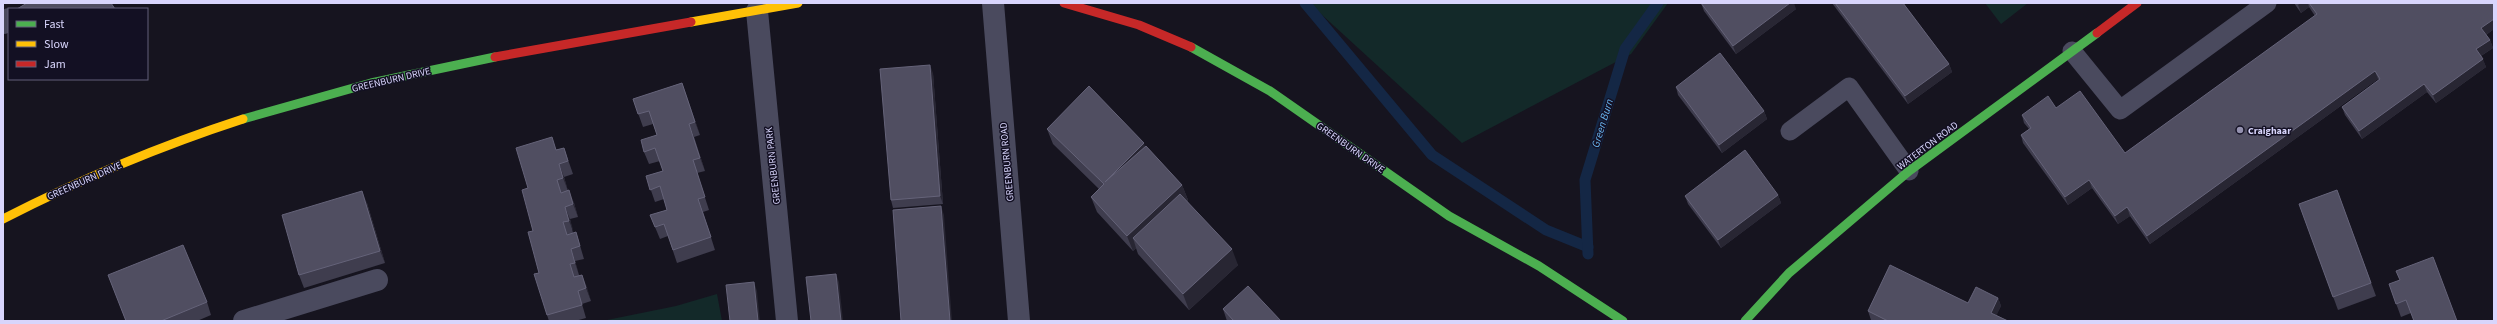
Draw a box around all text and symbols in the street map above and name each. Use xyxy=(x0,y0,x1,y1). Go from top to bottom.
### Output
legend xyxy=(8,8,148,80)
text: Fast xyxy=(44,16,64,33)
text: Slow xyxy=(44,36,69,53)
text: Jam xyxy=(44,56,66,73)
street label: GREENBURN DRIVE xyxy=(351,64,432,96)
water label: Green Burn xyxy=(1588,97,1617,149)
street label: WATERTON ROAD xyxy=(1894,118,1961,173)
street label: GREENBURN DRIVE xyxy=(1314,119,1387,177)
street label: GREENBURN ROAD xyxy=(997,122,1017,202)
place label: Craighaar xyxy=(2248,124,2291,138)
marker: Craighaar xyxy=(2235,125,2245,135)
street label: GREENBURN PARK xyxy=(762,126,784,205)
street label: GREENBURN DRIVE xyxy=(45,158,124,204)

